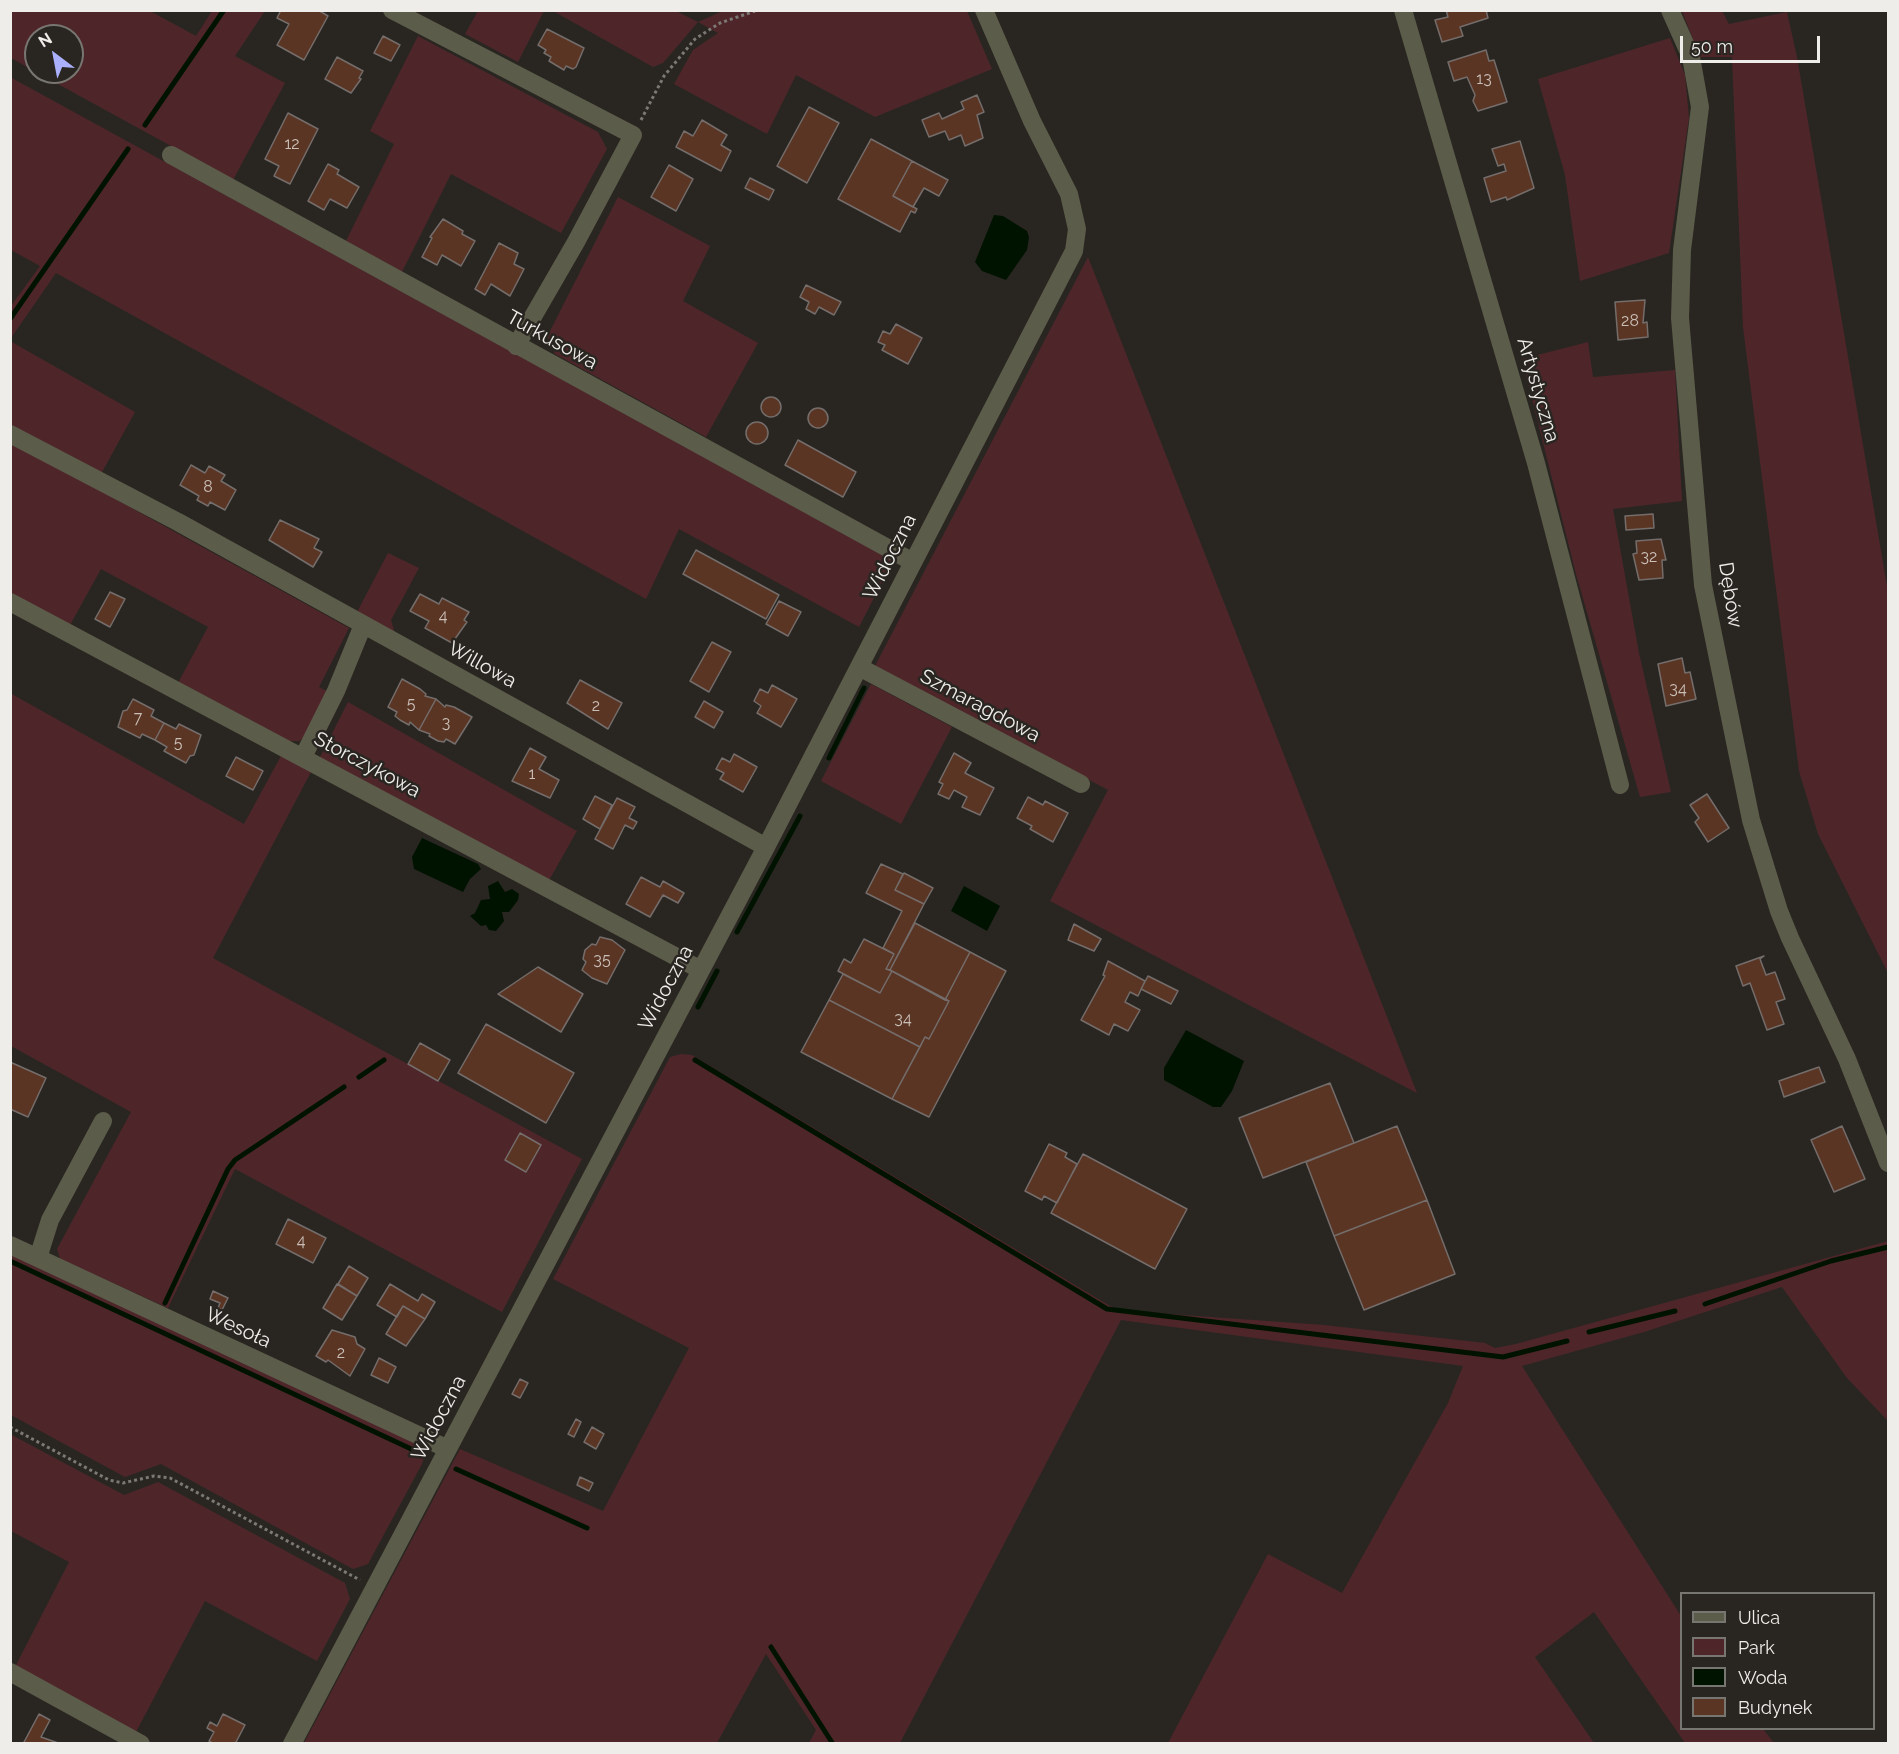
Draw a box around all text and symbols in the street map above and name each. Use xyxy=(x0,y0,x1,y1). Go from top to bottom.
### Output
north arrow xyxy=(24,24,84,84)
scale bar xyxy=(1683,24,1822,62)
text: N xyxy=(35,29,55,51)
text: 50 m xyxy=(1691,36,1733,57)
house number: 13 xyxy=(1476,69,1492,89)
house number: 12 xyxy=(284,134,300,154)
street label: Turkusowa xyxy=(502,305,602,375)
house number: 28 xyxy=(1621,311,1639,331)
street label: Artystyczna xyxy=(1512,335,1564,445)
house number: 8 xyxy=(203,477,213,497)
street label: Widoczna xyxy=(858,510,922,604)
house number: 32 xyxy=(1641,547,1657,567)
street label: Dębów xyxy=(1713,560,1747,630)
house number: 4 xyxy=(439,606,447,626)
street label: Willowa xyxy=(444,636,520,694)
street label: Szmaragdowa xyxy=(916,664,1044,748)
house number: 34 xyxy=(1669,679,1687,699)
house number: 5 xyxy=(407,694,415,714)
house number: 2 xyxy=(592,696,600,716)
house number: 7 xyxy=(134,708,142,728)
house number: 3 xyxy=(442,713,450,733)
street label: Storczykowa xyxy=(310,727,424,803)
house number: 5 xyxy=(174,733,182,753)
house number: 1 xyxy=(529,764,535,784)
street label: Widoczna xyxy=(634,941,698,1035)
house number: 35 xyxy=(593,950,611,970)
house number: 34 xyxy=(894,1009,912,1029)
house number: 4 xyxy=(297,1231,305,1251)
street label: Wesoła xyxy=(201,1302,275,1354)
house number: 2 xyxy=(337,1343,345,1363)
street label: Widoczna xyxy=(407,1371,471,1465)
legend xyxy=(1680,1592,1875,1730)
text: Ulica xyxy=(1738,1607,1780,1628)
text: Park xyxy=(1738,1637,1775,1658)
text: Woda xyxy=(1738,1667,1787,1688)
text: Budynek xyxy=(1738,1697,1812,1718)

